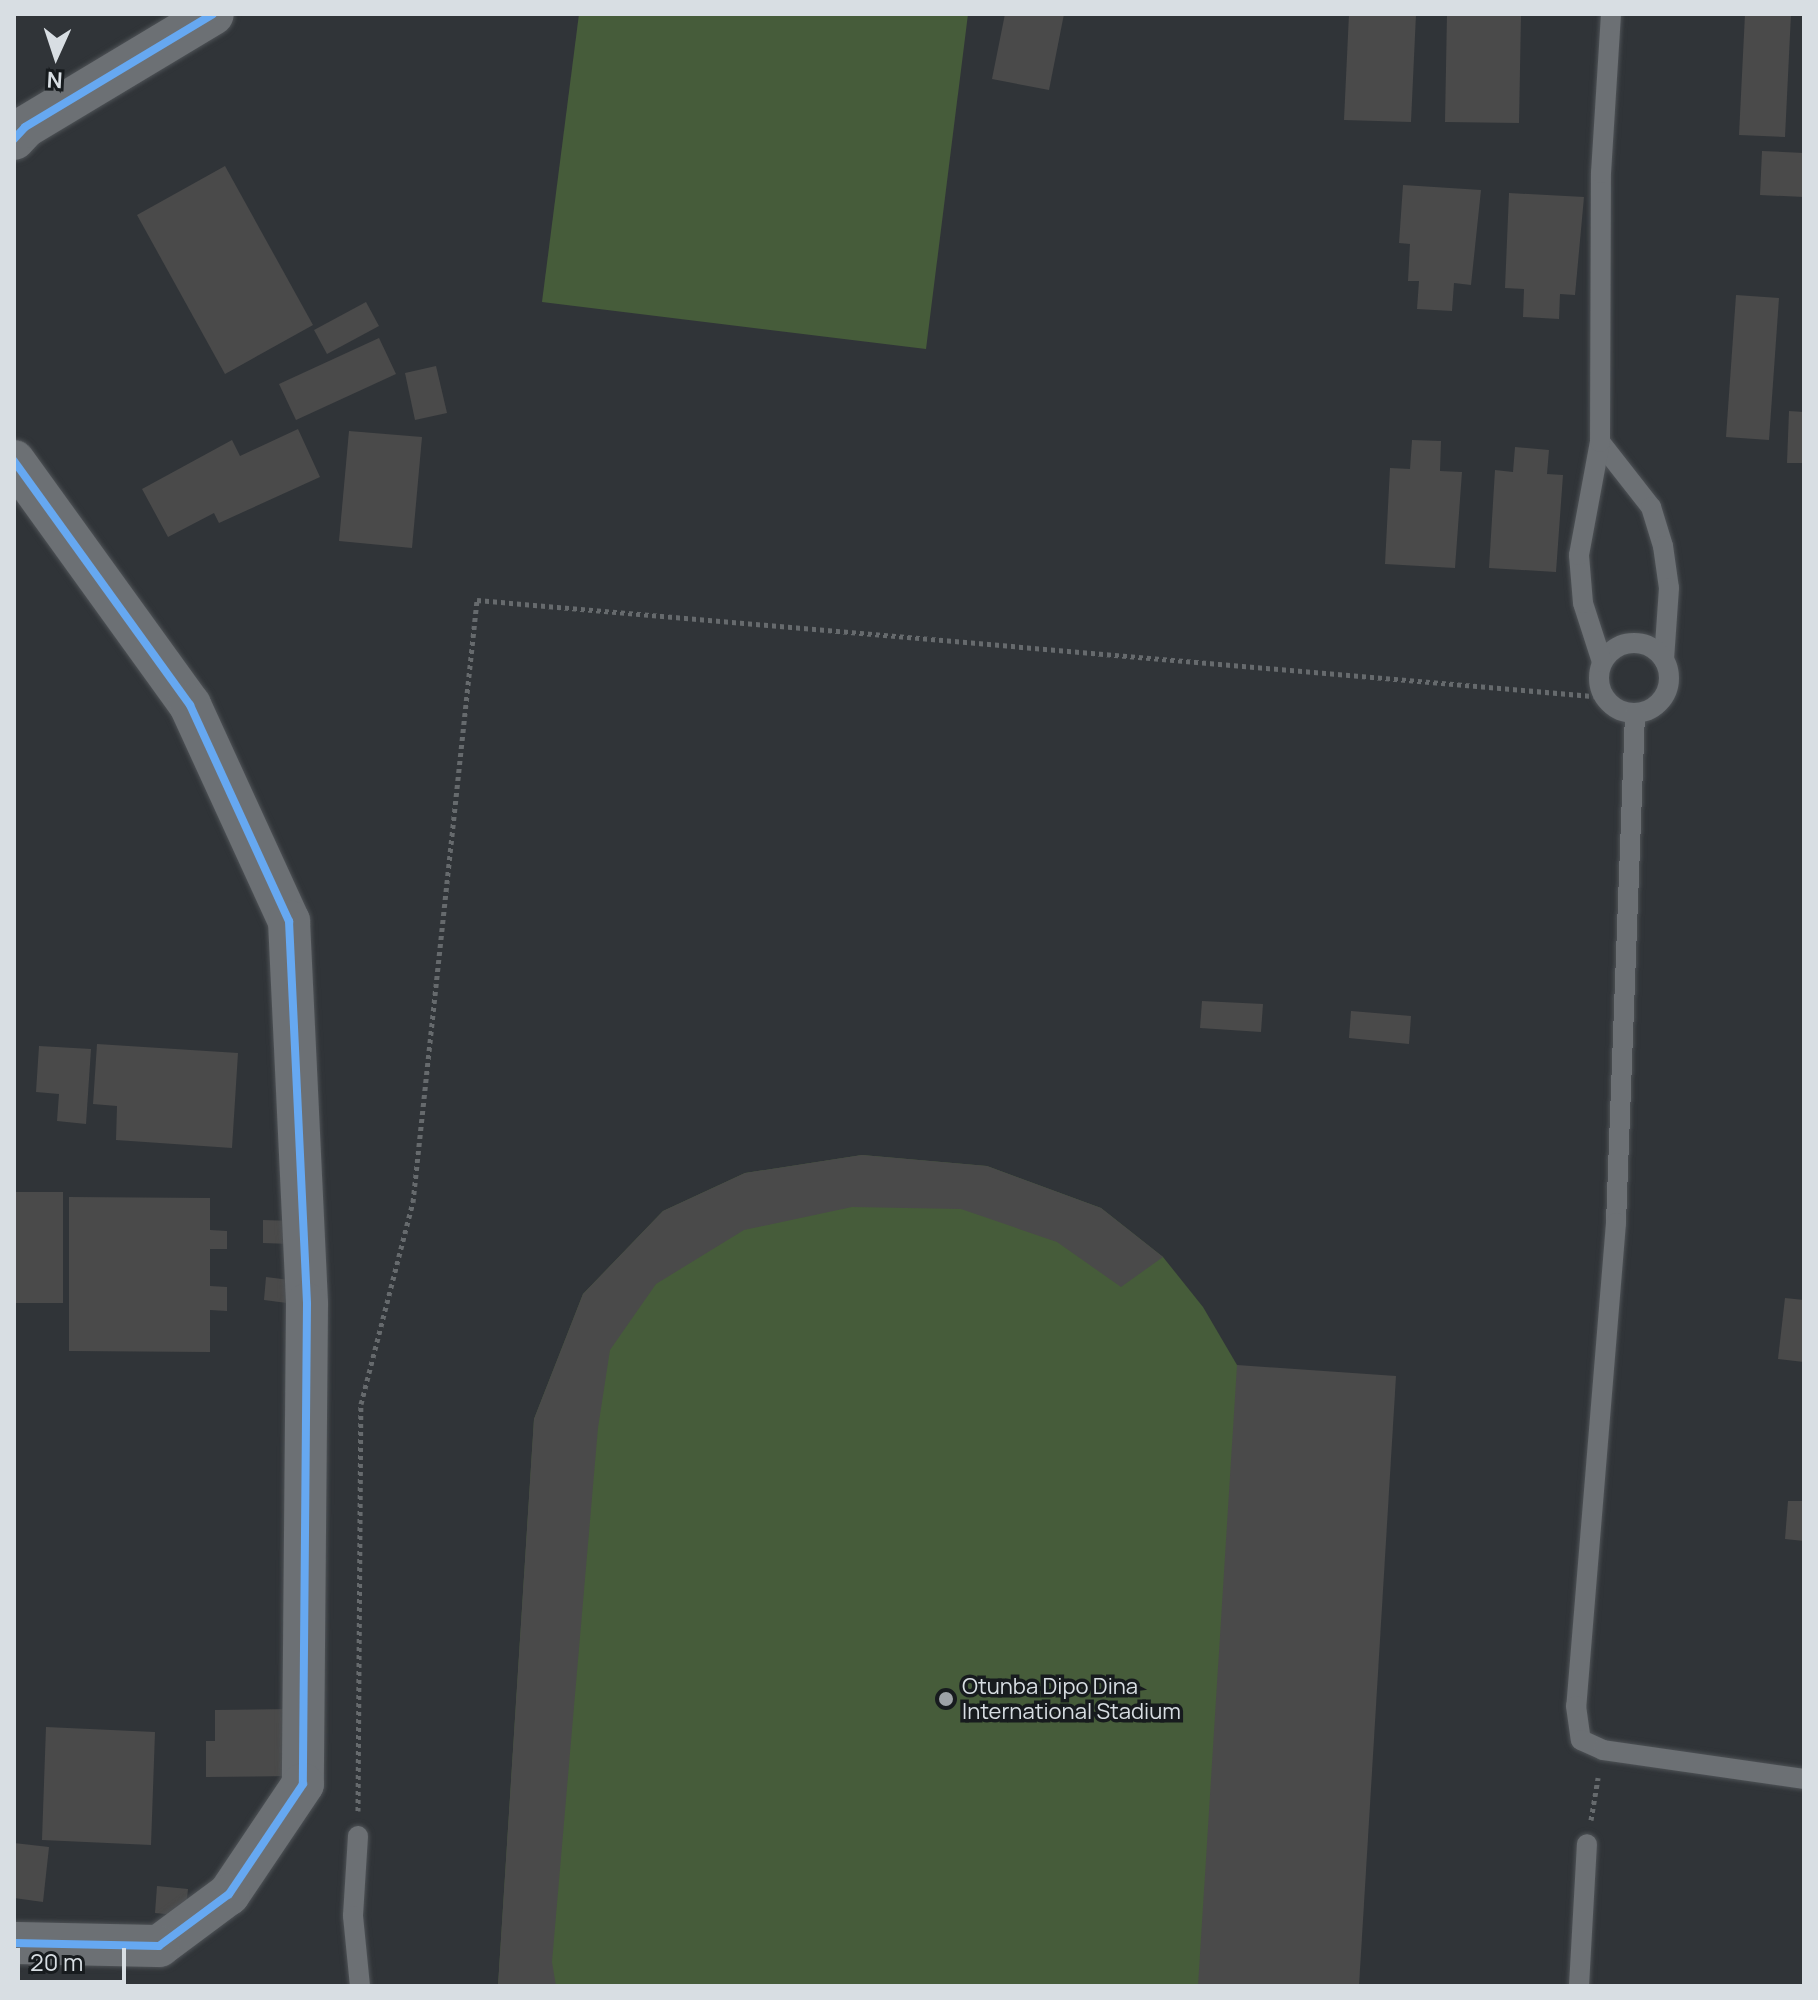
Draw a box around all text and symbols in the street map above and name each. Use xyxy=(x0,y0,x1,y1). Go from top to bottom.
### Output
north arrow xyxy=(16,16,96,96)
text: N xyxy=(46,65,63,95)
place label: Otunba Dipo Dina International Stadium xyxy=(962,1673,1181,1724)
marker: Otunba Dipo Dina International Stadium xyxy=(937,1690,955,1708)
scale bar xyxy=(20,1932,130,1982)
text: 20 m xyxy=(30,1945,83,1978)

